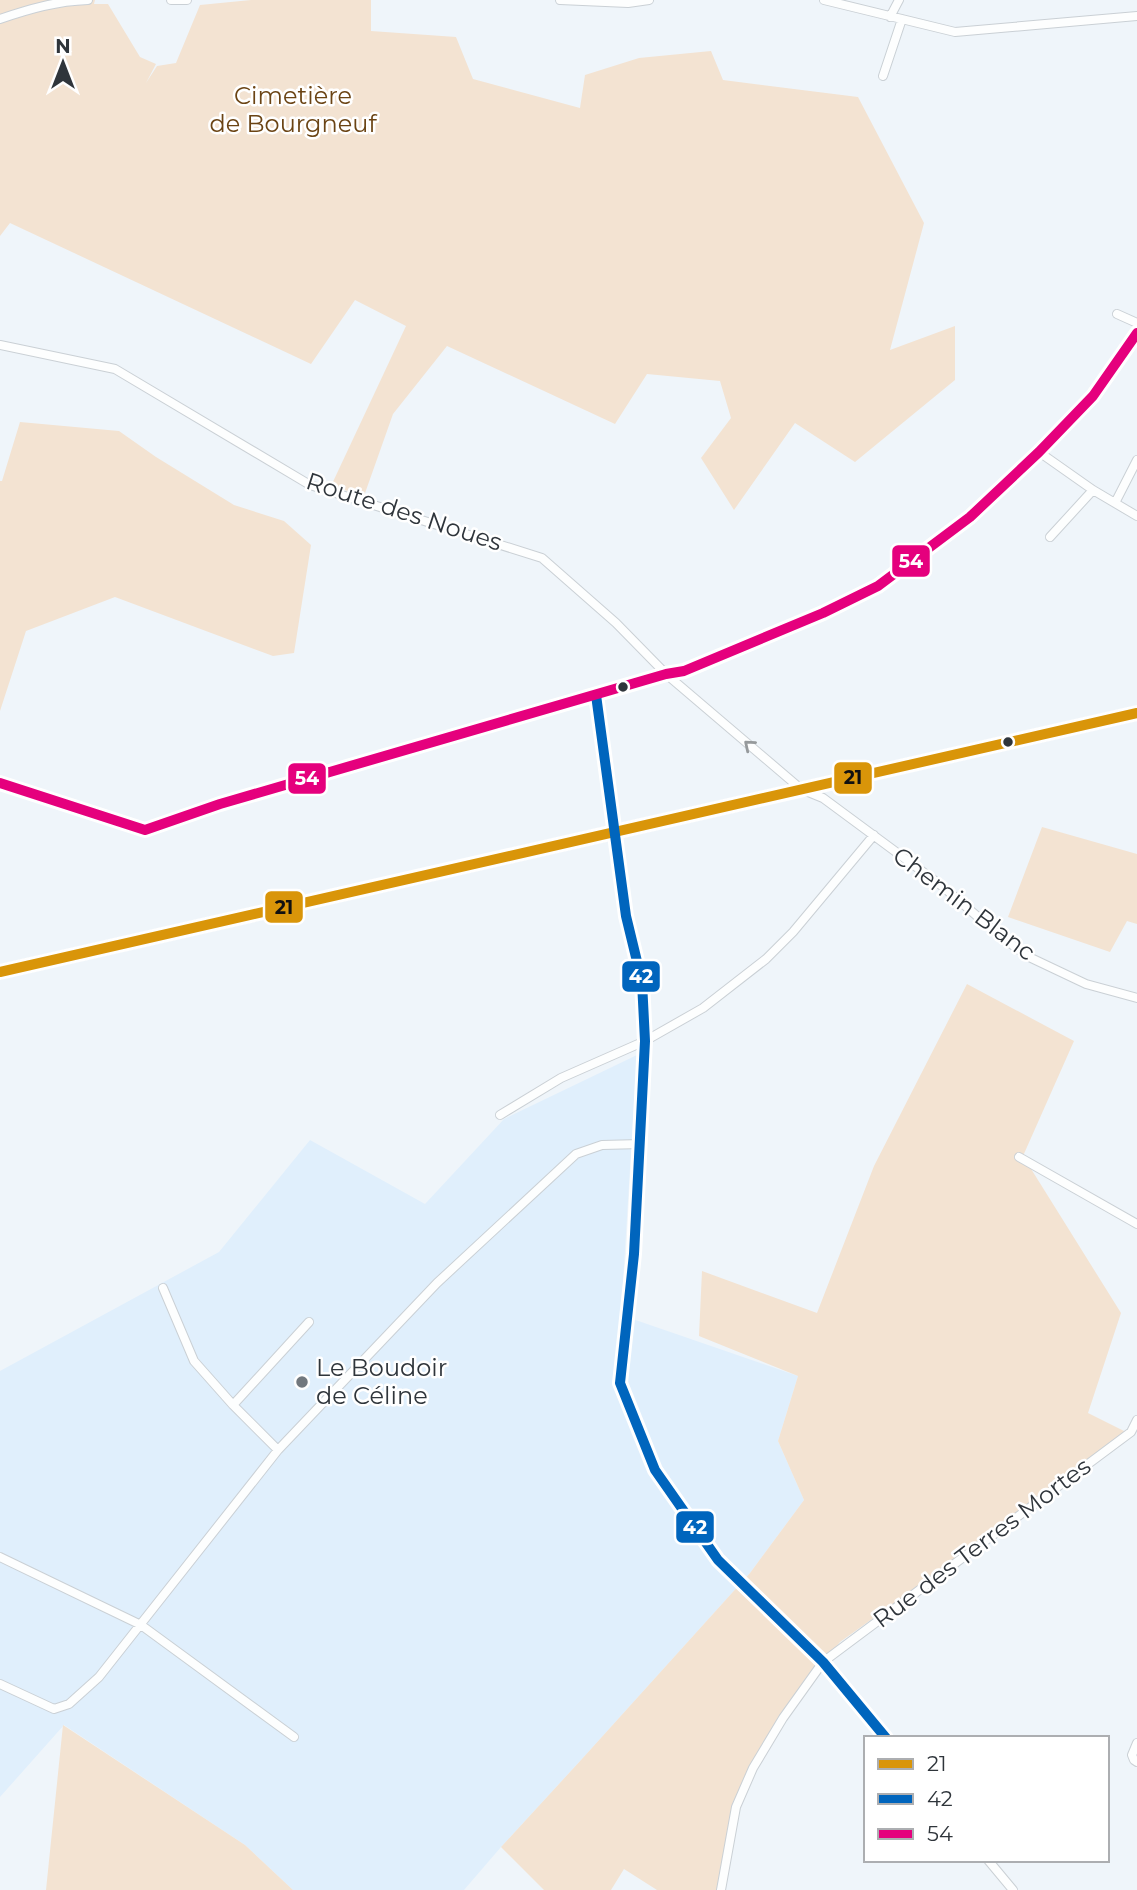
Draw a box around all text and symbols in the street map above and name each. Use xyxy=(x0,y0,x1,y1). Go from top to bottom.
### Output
north arrow xyxy=(28,28,98,98)
text: N xyxy=(55,35,71,58)
park label: Cimetière de Bourgneuf xyxy=(209,81,377,138)
street label: Route des Noues xyxy=(303,466,506,557)
line badge: 54 xyxy=(891,544,931,578)
text: 54 xyxy=(899,550,923,573)
unlabelled marker xyxy=(616,680,630,694)
unlabelled marker xyxy=(1001,735,1015,749)
one-way arrow xyxy=(745,741,758,753)
line badge: 21 xyxy=(833,761,873,795)
line badge: 54 xyxy=(287,762,327,795)
text: 21 xyxy=(844,766,862,789)
text: 54 xyxy=(295,767,319,790)
street label: Chemin Blanc xyxy=(887,841,1041,967)
line badge: 21 xyxy=(264,890,304,924)
text: 21 xyxy=(275,896,293,919)
line badge: 42 xyxy=(621,960,661,993)
text: 42 xyxy=(629,965,653,988)
place label: Le Boudoir de Céline xyxy=(316,1353,447,1410)
marker: Le Boudoir de Céline xyxy=(294,1374,310,1390)
street label: Rue des Terres Mortes xyxy=(867,1451,1096,1634)
line badge: 42 xyxy=(675,1510,715,1544)
text: 42 xyxy=(683,1516,707,1539)
legend xyxy=(864,1736,1109,1862)
text: 21 xyxy=(927,1751,947,1776)
text: 42 xyxy=(927,1786,953,1811)
text: 54 xyxy=(927,1821,953,1846)

